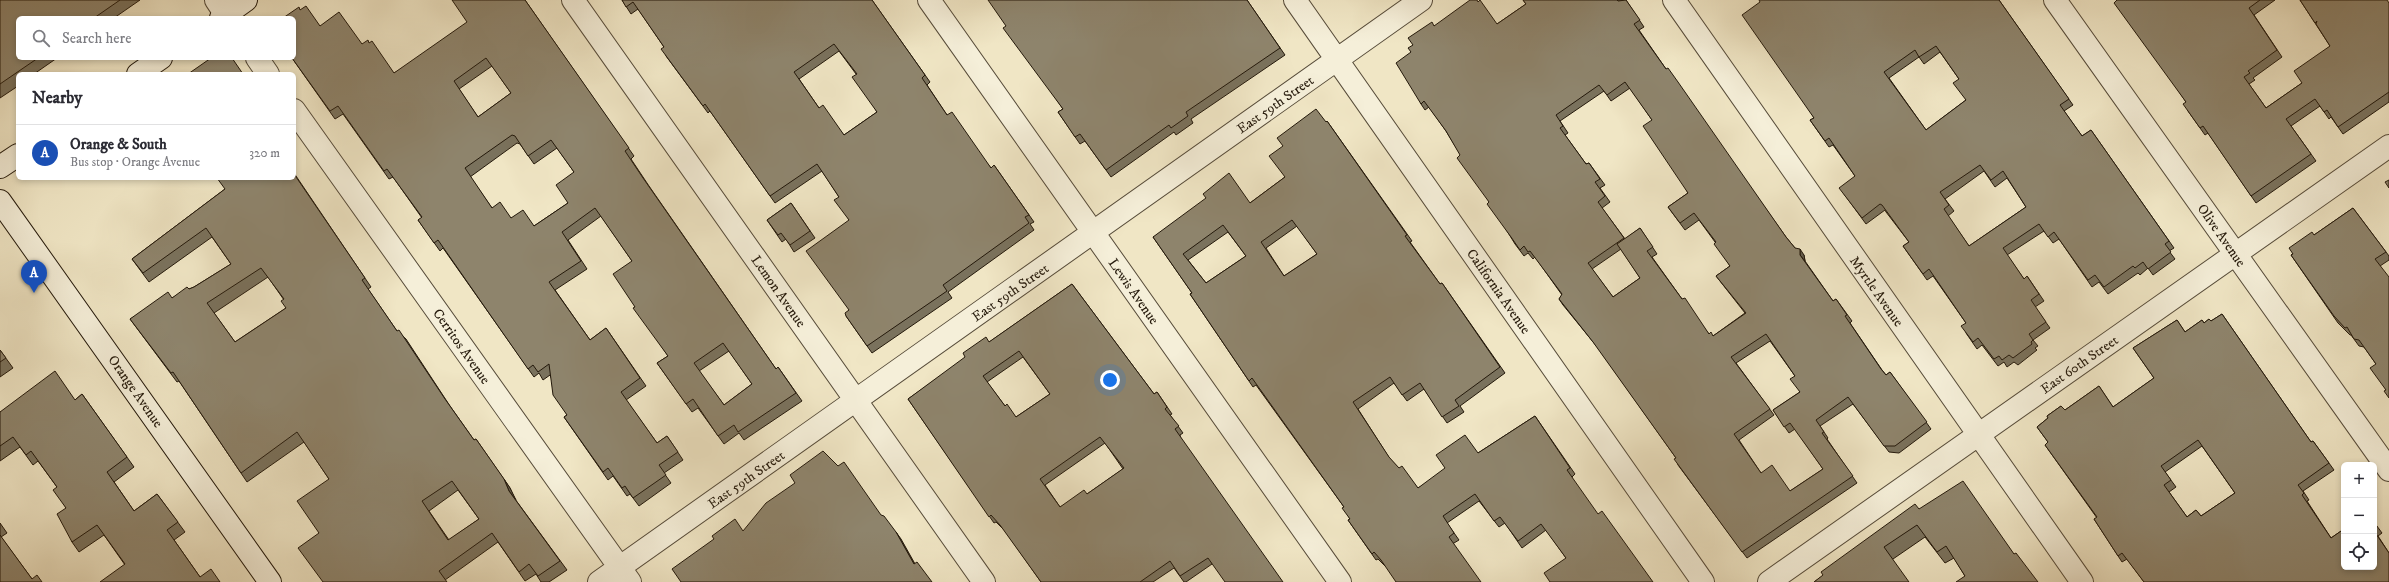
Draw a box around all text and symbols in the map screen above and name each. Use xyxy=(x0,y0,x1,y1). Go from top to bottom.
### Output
search box xyxy=(16,16,296,60)
icon: search xyxy=(30,27,52,49)
text: Search here xyxy=(62,29,131,48)
street label: East 59th Street xyxy=(1234,71,1318,138)
text: Nearby xyxy=(32,87,82,109)
text: Orange & South xyxy=(70,135,167,154)
text: A xyxy=(41,145,49,161)
text: 320 m xyxy=(249,145,280,161)
text: Bus stop · Orange Avenue xyxy=(70,154,200,170)
street label: Olive Avenue xyxy=(2193,201,2250,271)
street label: California Avenue xyxy=(1462,246,1534,338)
street label: Lemon Avenue xyxy=(747,252,810,331)
street label: Myrtle Avenue xyxy=(1845,253,1907,331)
street label: Lewis Avenue xyxy=(1104,255,1163,328)
street label: East 59th Street xyxy=(969,259,1053,326)
pin: A xyxy=(21,260,47,293)
street label: Cerritos Avenue xyxy=(428,305,494,388)
street label: East 60th Street xyxy=(2037,331,2122,398)
street label: Orange Avenue xyxy=(104,352,167,431)
your location xyxy=(1100,370,1120,390)
street label: East 59th Street xyxy=(705,446,789,513)
map controls xyxy=(2341,462,2377,570)
button: + xyxy=(2341,462,2377,498)
button: − xyxy=(2341,498,2377,534)
button: locate xyxy=(2341,534,2377,570)

